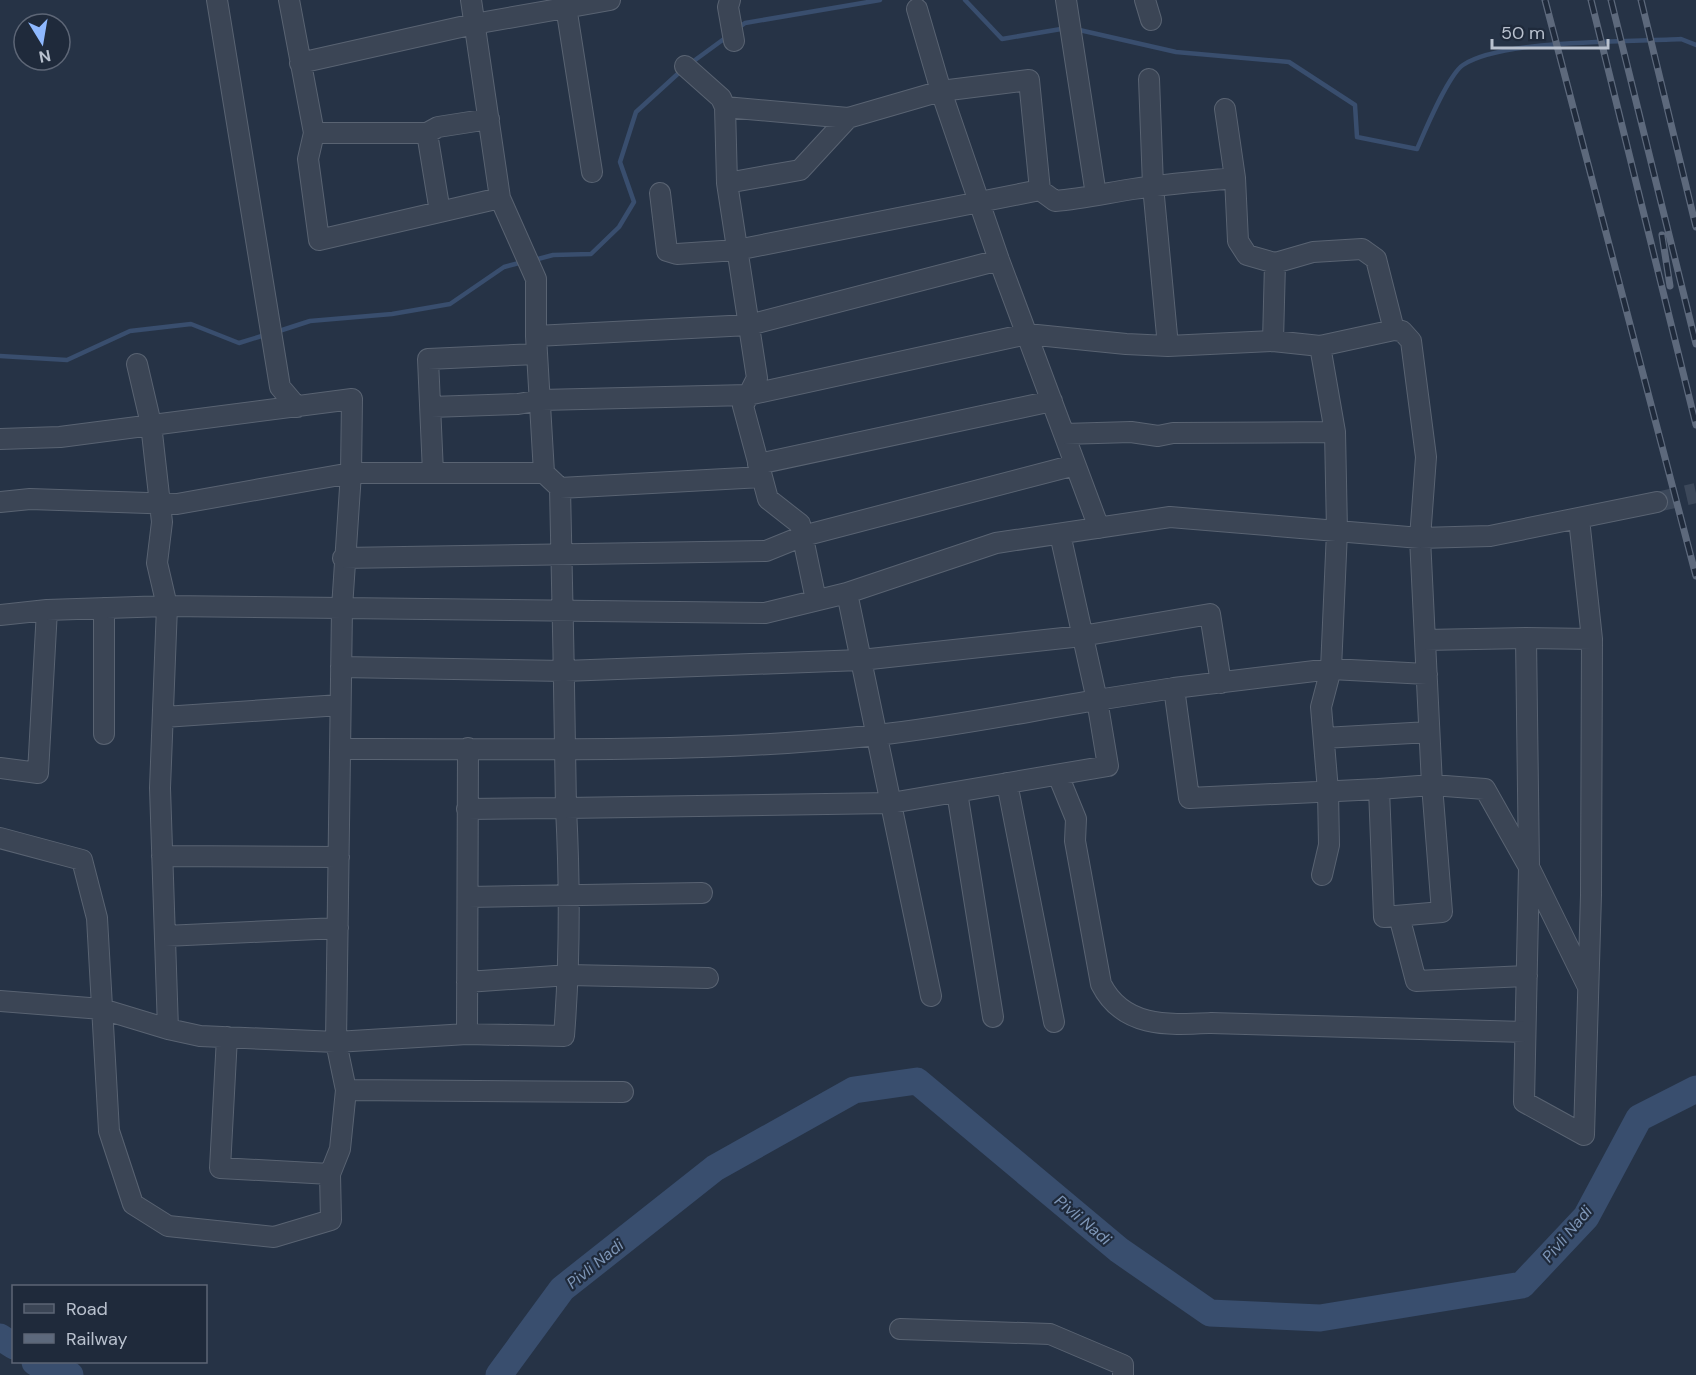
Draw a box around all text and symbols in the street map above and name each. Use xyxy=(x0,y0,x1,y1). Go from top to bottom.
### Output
north arrow xyxy=(12,12,72,72)
scale bar xyxy=(1492,12,1608,50)
text: 50 m xyxy=(1501,21,1545,45)
text: N xyxy=(37,45,52,68)
water label: Pivli Nadi xyxy=(1050,1190,1116,1250)
water label: Pivli Nadi xyxy=(1537,1201,1597,1267)
water label: Pivli Nadi xyxy=(562,1234,629,1293)
legend xyxy=(12,1285,207,1363)
text: Road xyxy=(66,1297,108,1321)
text: Railway xyxy=(66,1327,128,1351)

